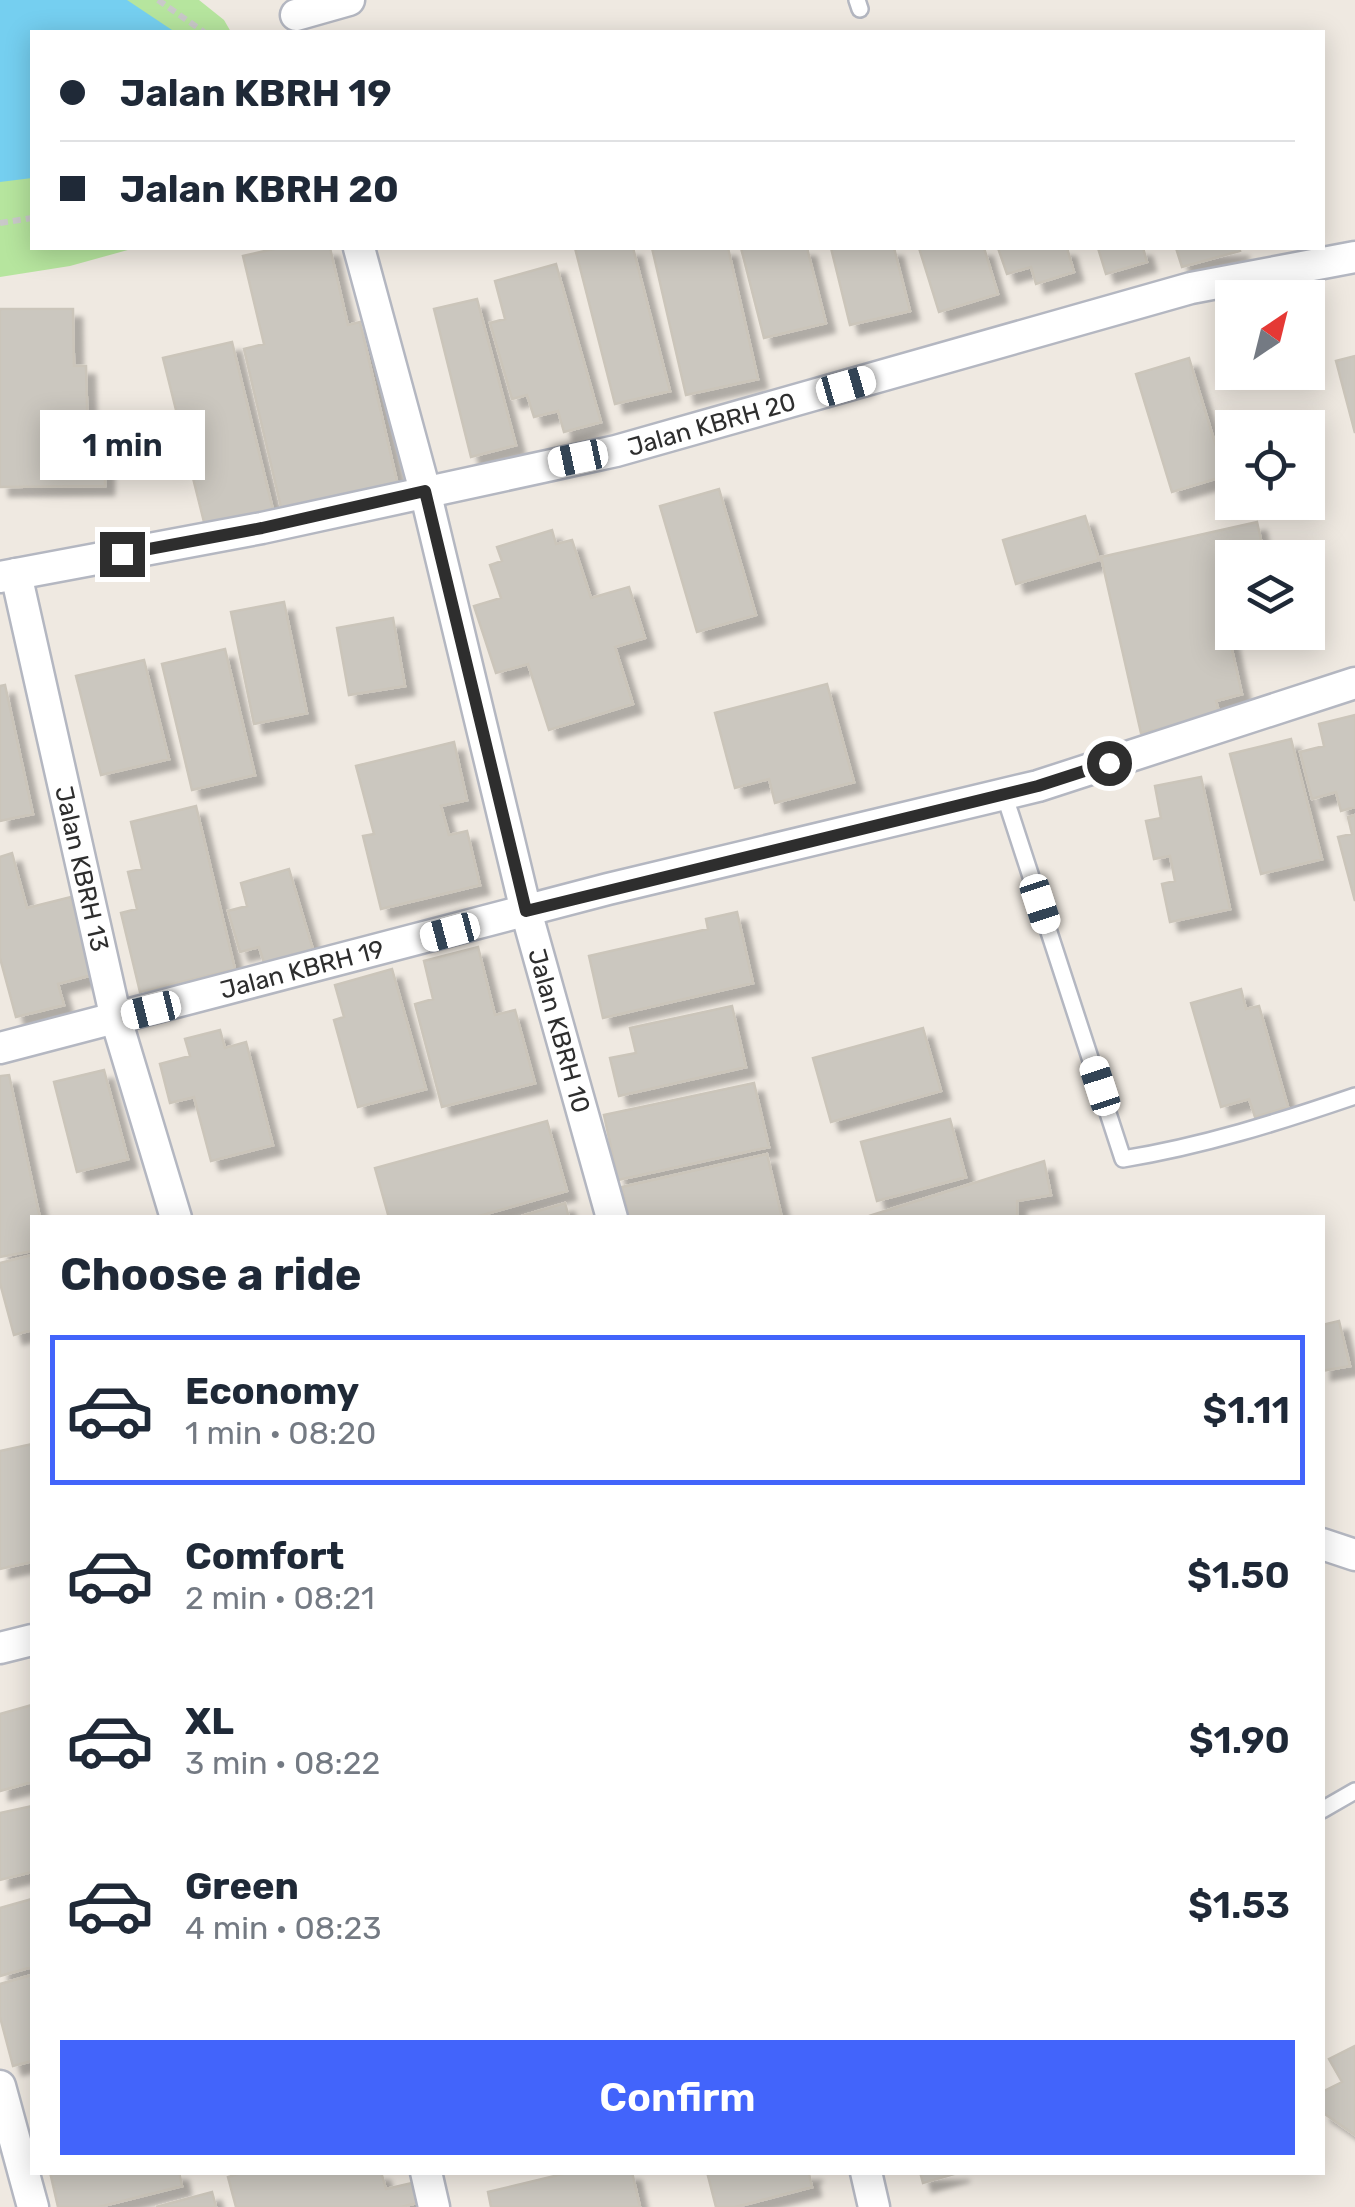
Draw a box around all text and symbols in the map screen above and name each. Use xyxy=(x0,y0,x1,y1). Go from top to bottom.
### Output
text: Jalan KBRH 19 xyxy=(120,70,392,116)
text: Jalan KBRH 20 xyxy=(120,166,399,212)
north arrow xyxy=(1215,280,1325,390)
map controls xyxy=(1215,280,1325,650)
car xyxy=(813,363,879,409)
street label: Jalan KBRH 20 xyxy=(624,386,799,462)
callout: 1 min xyxy=(39,409,204,479)
button: locate xyxy=(1215,410,1325,520)
text: 1 min xyxy=(82,426,163,464)
car xyxy=(546,437,610,479)
route end xyxy=(100,532,145,577)
button: layers xyxy=(1215,540,1325,650)
route start xyxy=(1087,741,1132,786)
street label: Jalan KBRH 13 xyxy=(50,783,115,954)
car xyxy=(1016,871,1064,937)
car xyxy=(417,910,483,954)
street label: Jalan KBRH 19 xyxy=(217,934,387,1004)
street label: Jalan KBRH 10 xyxy=(523,945,596,1116)
car xyxy=(118,988,184,1032)
car xyxy=(1076,1053,1124,1119)
text: Choose a ride xyxy=(60,1248,362,1301)
icon: car xyxy=(65,1365,155,1455)
text: Economy xyxy=(185,1368,359,1414)
text: $1.11 xyxy=(1203,1387,1290,1433)
text: 1 min · 08:20 xyxy=(185,1414,376,1452)
icon: car xyxy=(65,1530,155,1620)
text: Comfort xyxy=(185,1533,344,1579)
text: $1.50 xyxy=(1187,1552,1290,1598)
text: 2 min · 08:21 xyxy=(185,1579,375,1617)
icon: car xyxy=(65,1695,155,1785)
text: XL xyxy=(185,1698,234,1744)
text: $1.90 xyxy=(1189,1717,1290,1763)
text: 3 min · 08:22 xyxy=(185,1744,380,1782)
icon: car xyxy=(65,1860,155,1950)
text: Green xyxy=(185,1863,299,1909)
text: $1.53 xyxy=(1188,1882,1290,1928)
text: 4 min · 08:23 xyxy=(185,1909,381,1947)
button: Confirm xyxy=(60,2040,1295,2155)

